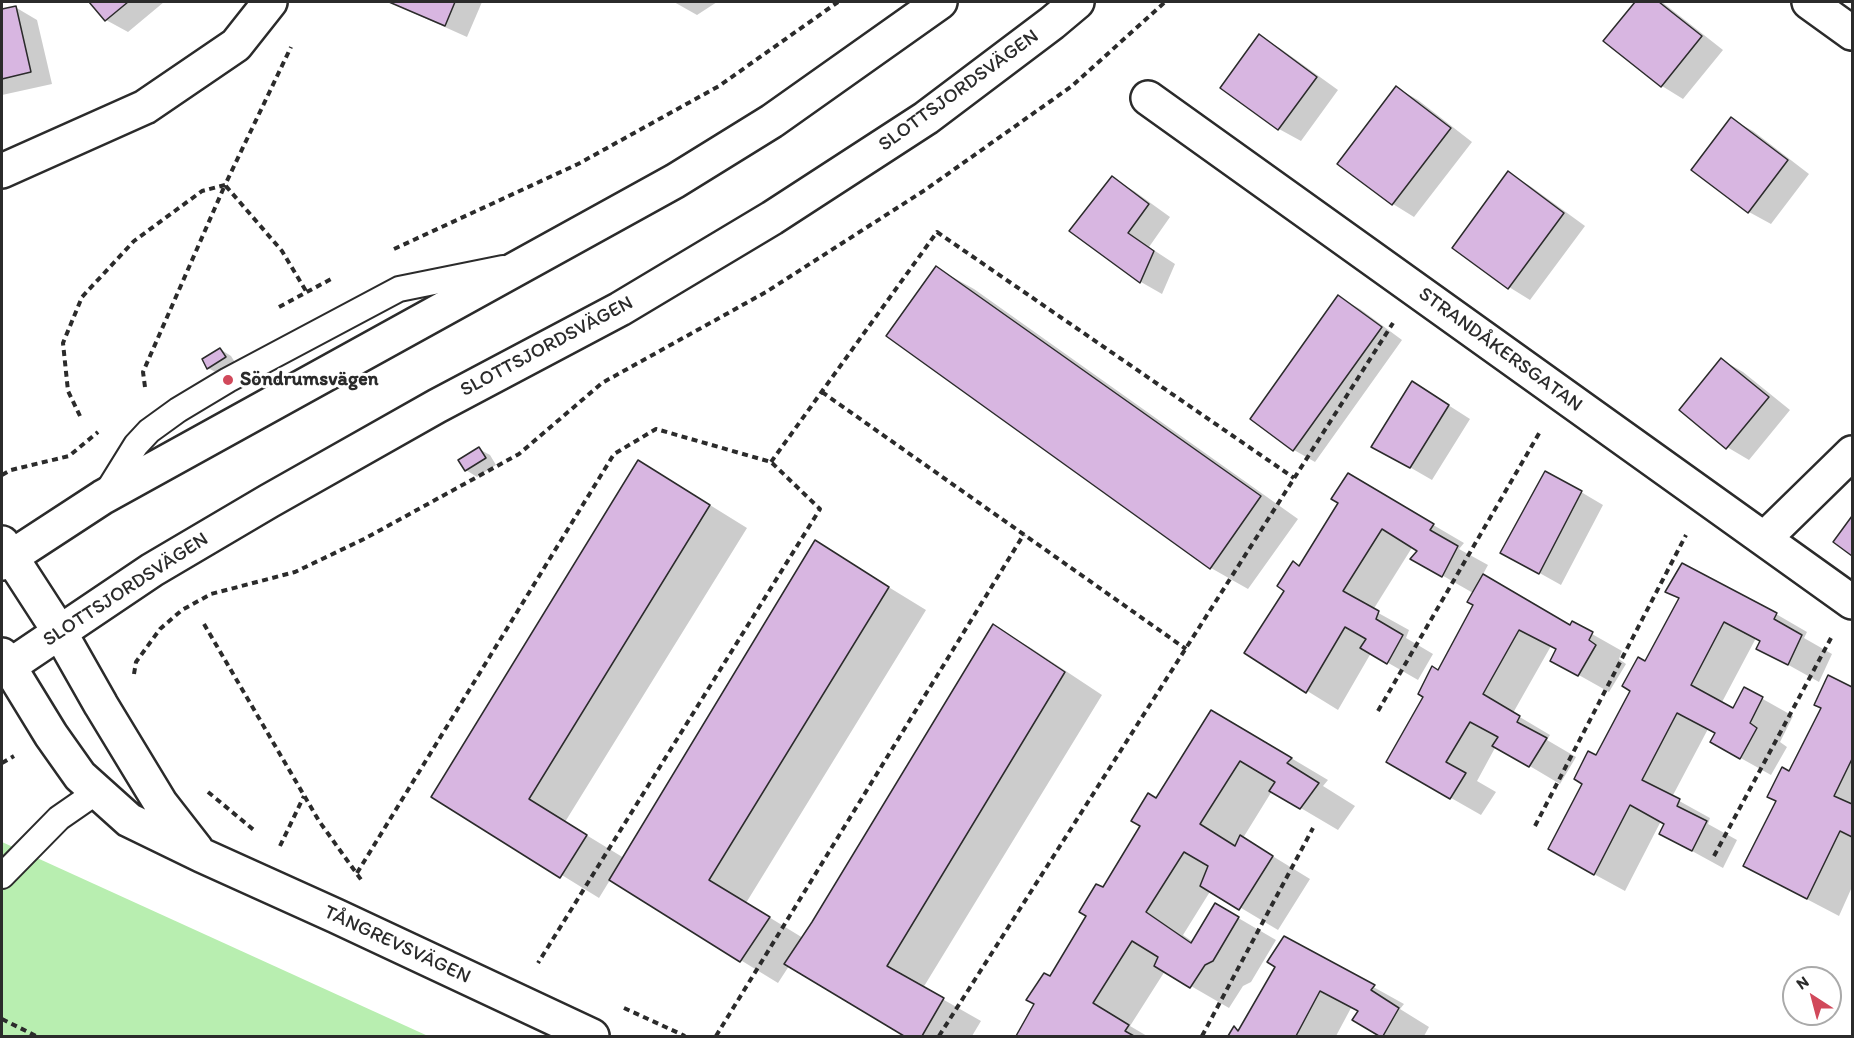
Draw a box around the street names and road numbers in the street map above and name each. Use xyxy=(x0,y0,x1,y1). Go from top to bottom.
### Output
street label: SLOTTSJORDSVÄGEN xyxy=(874,25,1044,157)
street label: STRANDÅKERSGATAN xyxy=(1413,282,1587,418)
street label: SLOTTSJORDSVÄGEN xyxy=(457,291,637,403)
street label: SLOTTSJORDSVÄGEN xyxy=(39,528,213,652)
street label: TÅNGREVSVÄGEN xyxy=(320,901,474,989)

